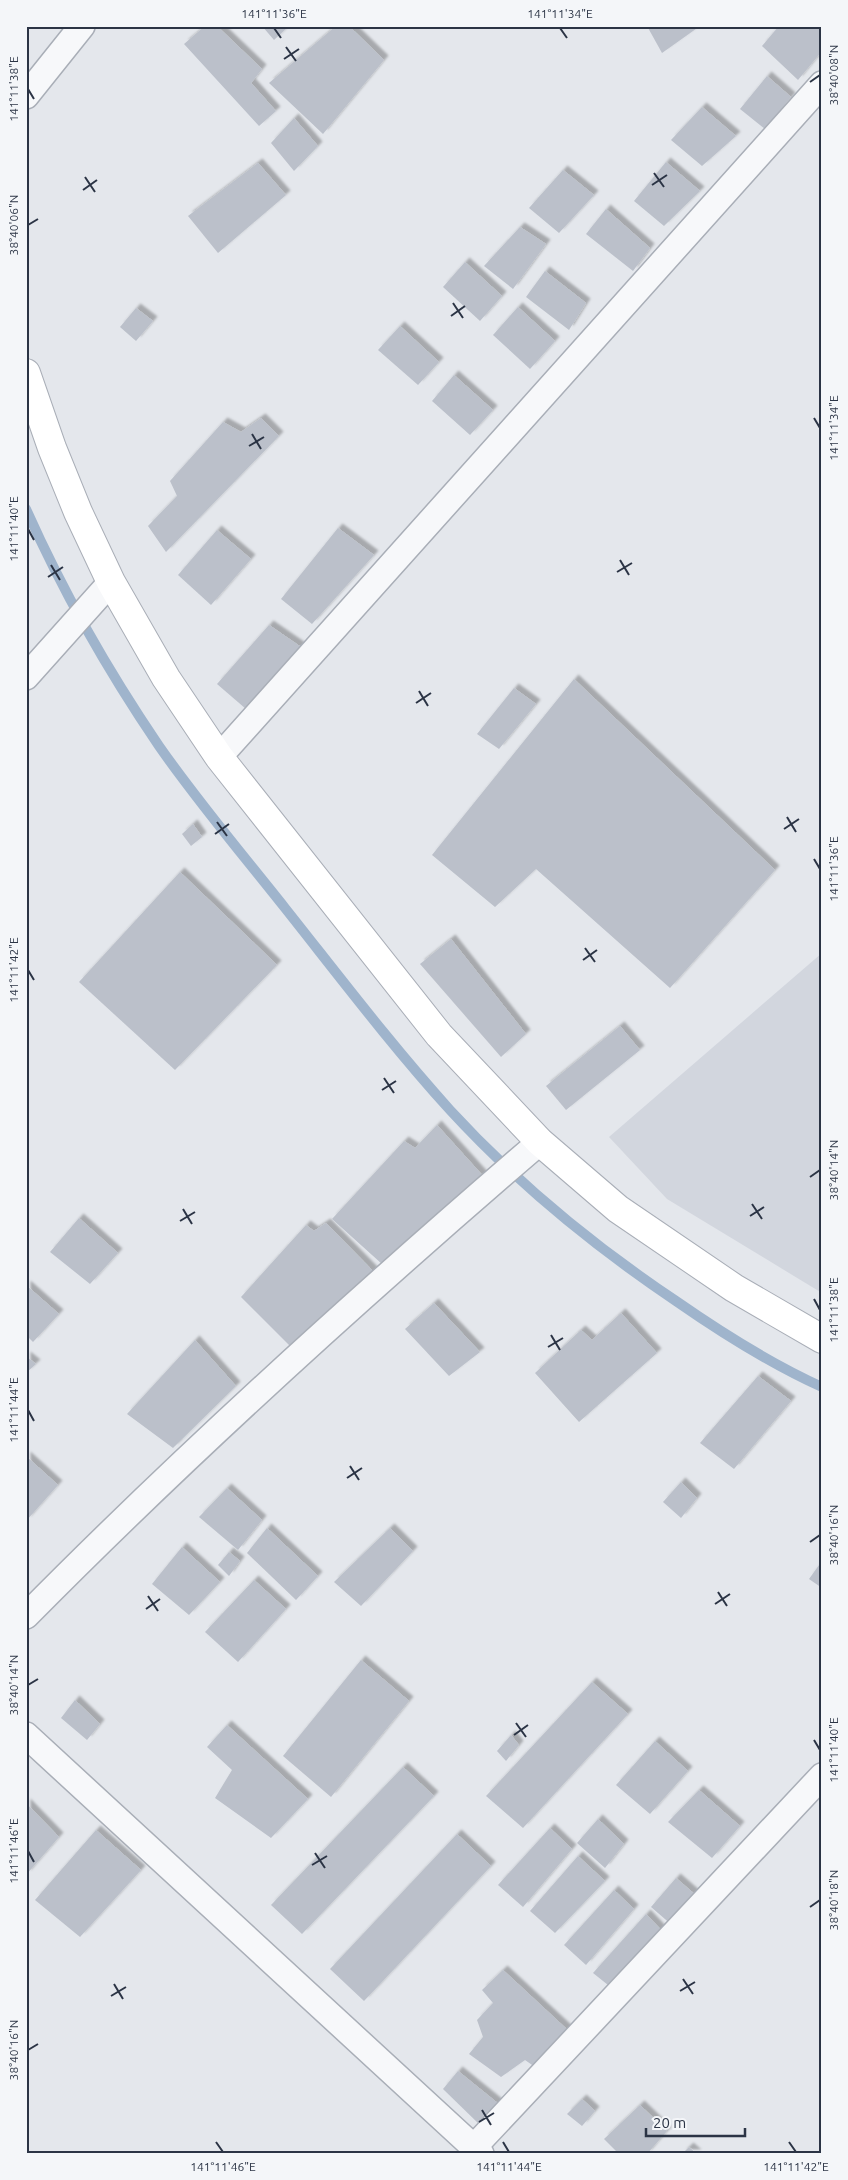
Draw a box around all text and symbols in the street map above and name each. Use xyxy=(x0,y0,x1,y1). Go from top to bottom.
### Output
text: 141°11'36"E xyxy=(241,7,307,20)
text: 141°11'34"E xyxy=(527,7,593,20)
text: 38°40'08"N xyxy=(827,45,840,105)
text: 141°11'38"E xyxy=(7,56,20,122)
text: 38°40'06"N xyxy=(7,195,20,255)
text: 141°11'34"E xyxy=(827,395,840,461)
text: 141°11'40"E xyxy=(7,496,20,562)
text: 141°11'36"E xyxy=(827,836,840,902)
text: 141°11'42"E xyxy=(7,937,20,1003)
text: 38°40'14"N xyxy=(827,1140,840,1200)
text: 141°11'38"E xyxy=(827,1277,840,1343)
text: 141°11'44"E xyxy=(7,1377,20,1443)
text: 38°40'16"N xyxy=(827,1505,840,1565)
text: 38°40'14"N xyxy=(7,1655,20,1715)
text: 141°11'40"E xyxy=(827,1717,840,1783)
text: 141°11'46"E xyxy=(7,1818,20,1884)
text: 38°40'18"N xyxy=(827,1870,840,1930)
text: 38°40'16"N xyxy=(7,2020,20,2080)
scale bar xyxy=(646,2105,744,2137)
text: 20 m xyxy=(653,2114,686,2131)
text: 141°11'46"E xyxy=(190,2160,256,2173)
text: 141°11'44"E xyxy=(476,2160,542,2173)
text: 141°11'42"E xyxy=(763,2160,829,2173)

